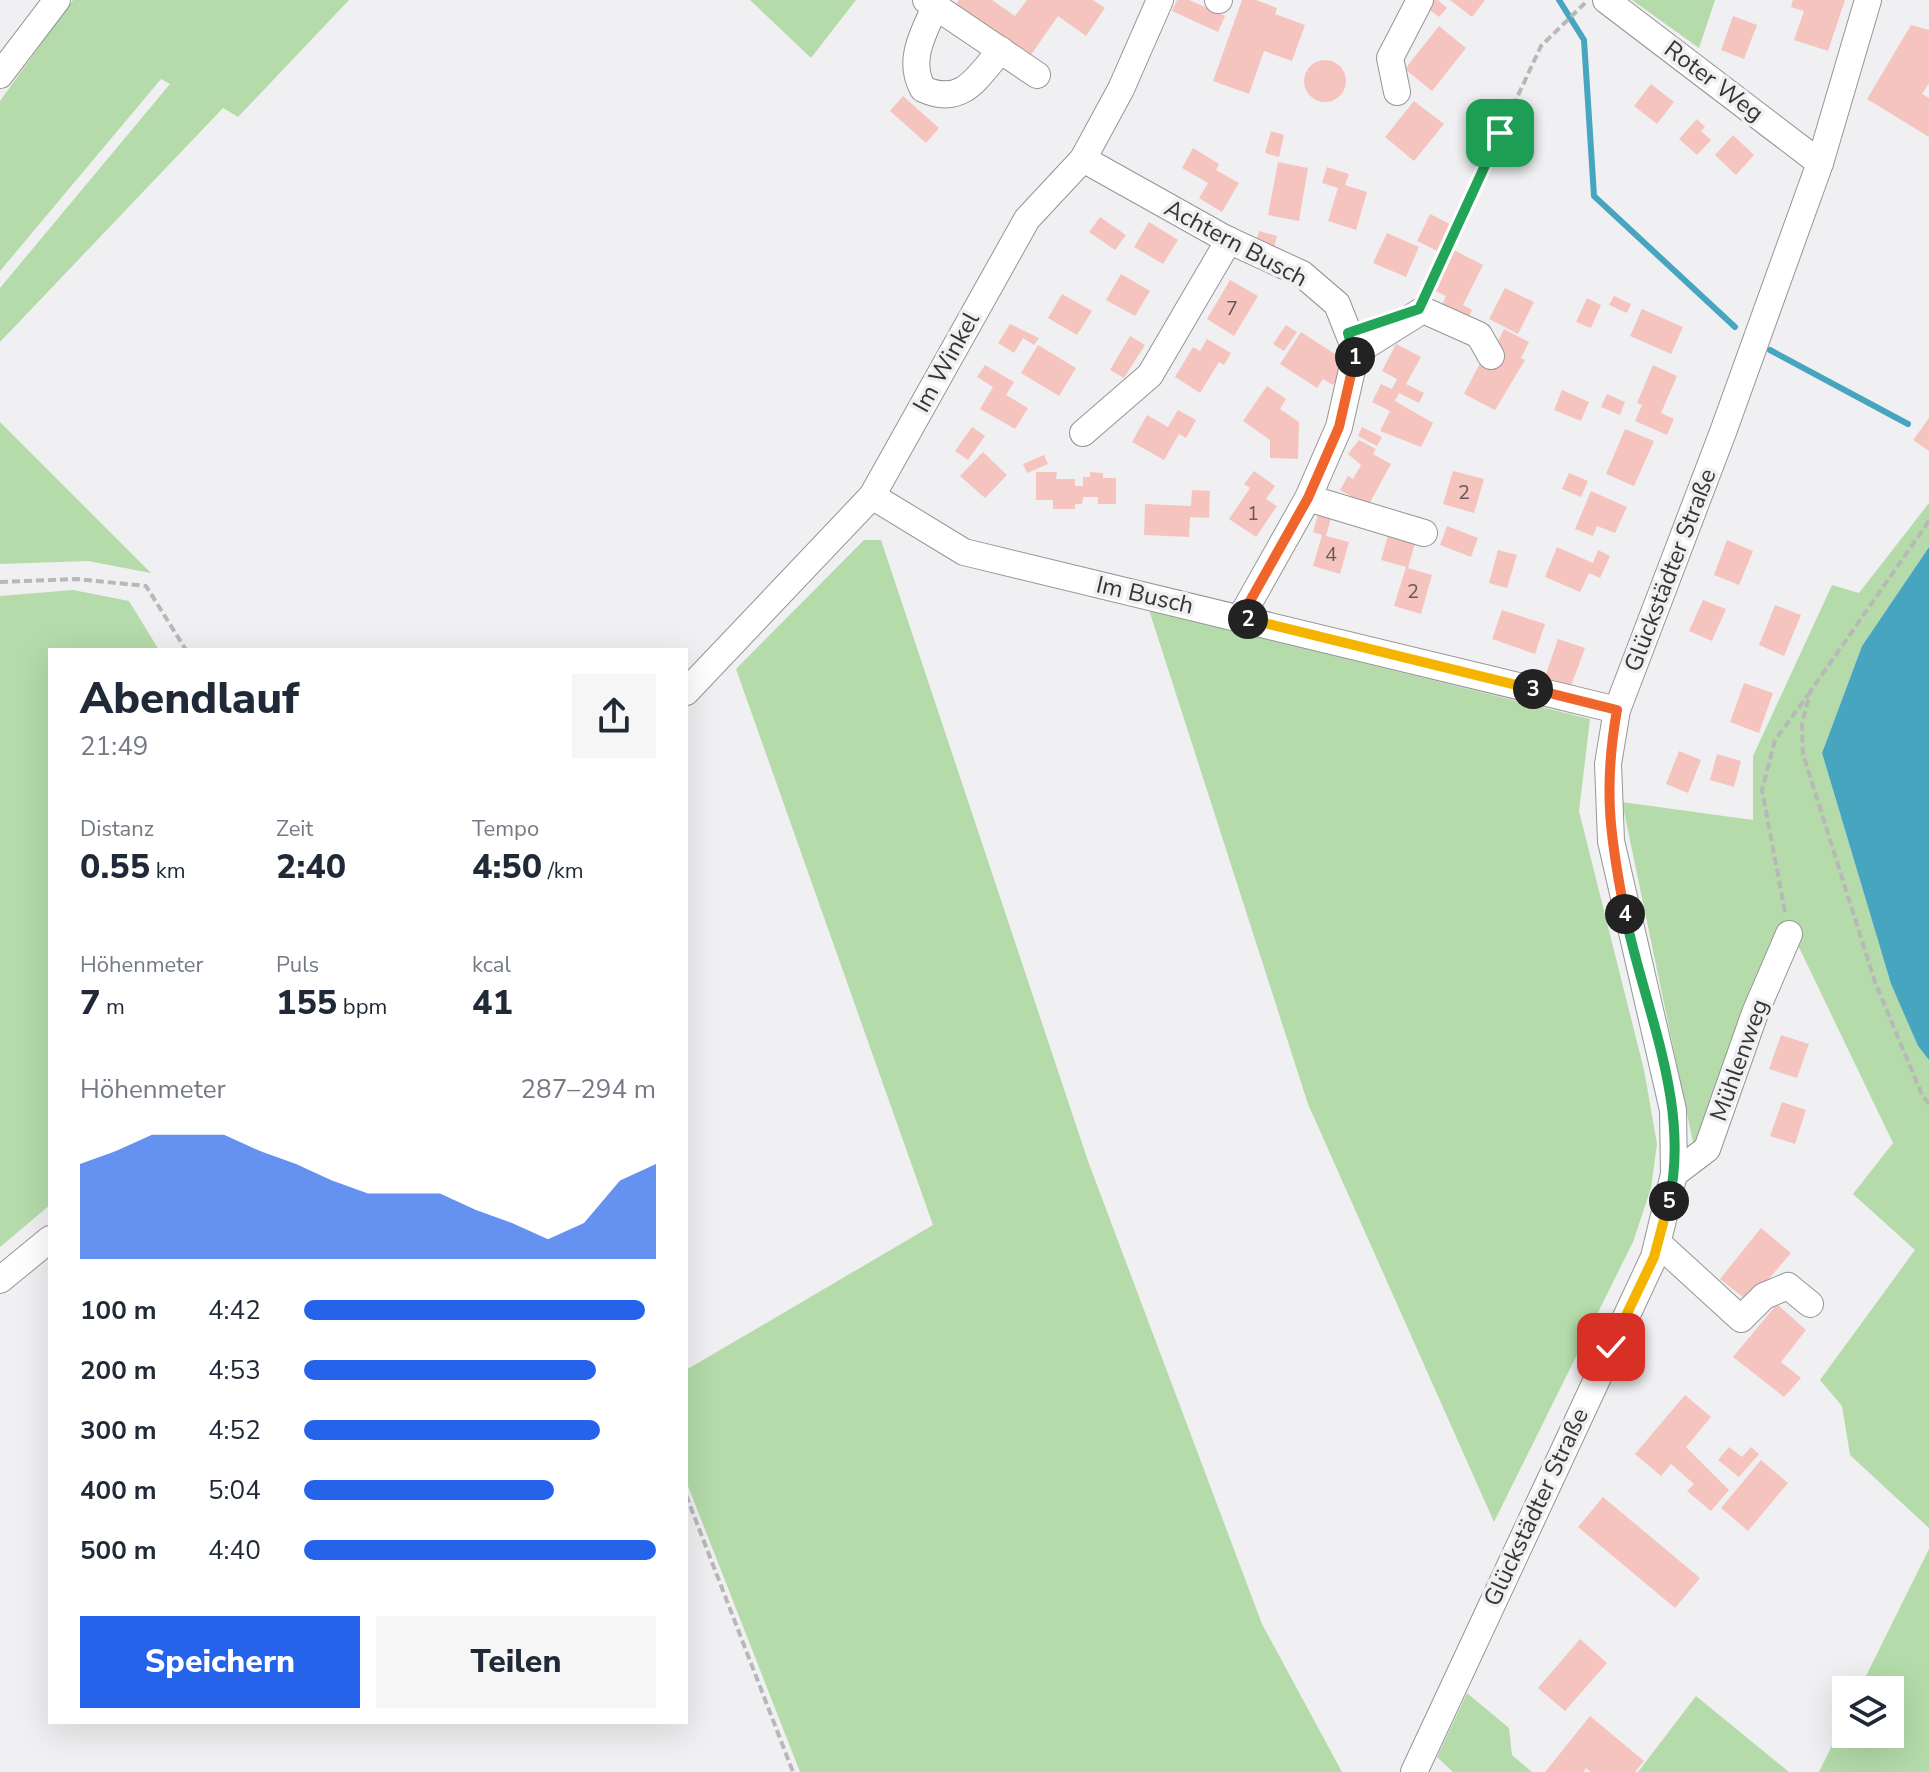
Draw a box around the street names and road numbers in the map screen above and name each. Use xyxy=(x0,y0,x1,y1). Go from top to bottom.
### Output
street label: Roter Weg xyxy=(1658,33,1770,129)
street label: Achtern Busch xyxy=(1159,192,1313,294)
street label: Im Winkel xyxy=(905,306,987,418)
street label: Glückstädter Straße xyxy=(1617,464,1723,676)
street label: Im Busch xyxy=(1093,568,1197,622)
street label: Mühlenweg xyxy=(1702,995,1776,1125)
street label: Glückstädter Straße xyxy=(1476,1403,1596,1611)

